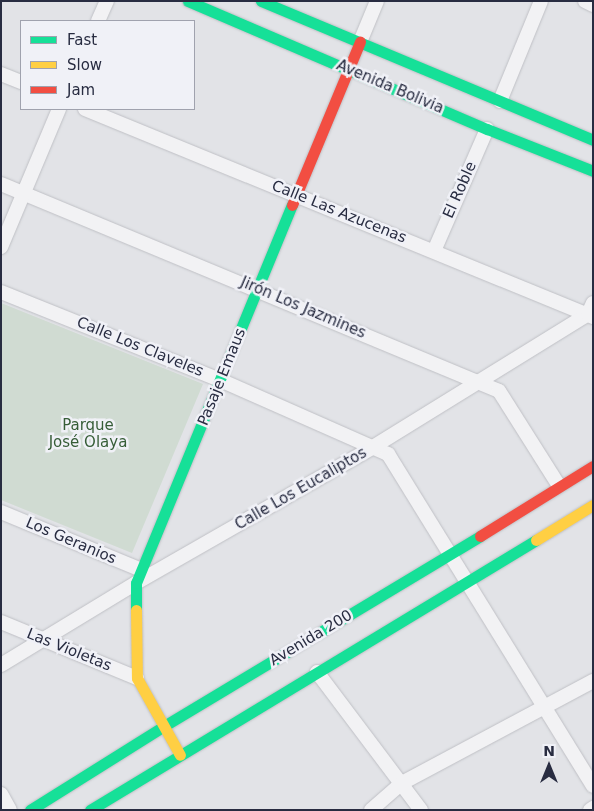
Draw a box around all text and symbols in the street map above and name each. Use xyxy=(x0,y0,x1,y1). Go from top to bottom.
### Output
legend xyxy=(20,20,195,110)
text: Fast xyxy=(67,31,97,49)
text: Slow xyxy=(67,56,102,74)
street label: Avenida Bolivia xyxy=(334,56,446,118)
text: Jam xyxy=(67,81,95,99)
street label: El Roble xyxy=(440,159,480,221)
street label: Calle Las Azucenas xyxy=(269,177,409,247)
street label: Jirón Los Jazmines xyxy=(238,273,368,343)
street label: Calle Los Claveles xyxy=(74,313,206,381)
street label: Pasaje Emaus xyxy=(194,326,250,428)
park label: Parque José Olaya xyxy=(49,416,127,451)
street label: Calle Los Eucaliptos xyxy=(232,444,370,534)
street label: Los Geranios xyxy=(23,514,119,568)
street label: Avenida 200 xyxy=(266,606,356,670)
street label: Las Violetas xyxy=(24,625,114,675)
north arrow xyxy=(524,741,574,791)
text: N xyxy=(543,743,555,759)

